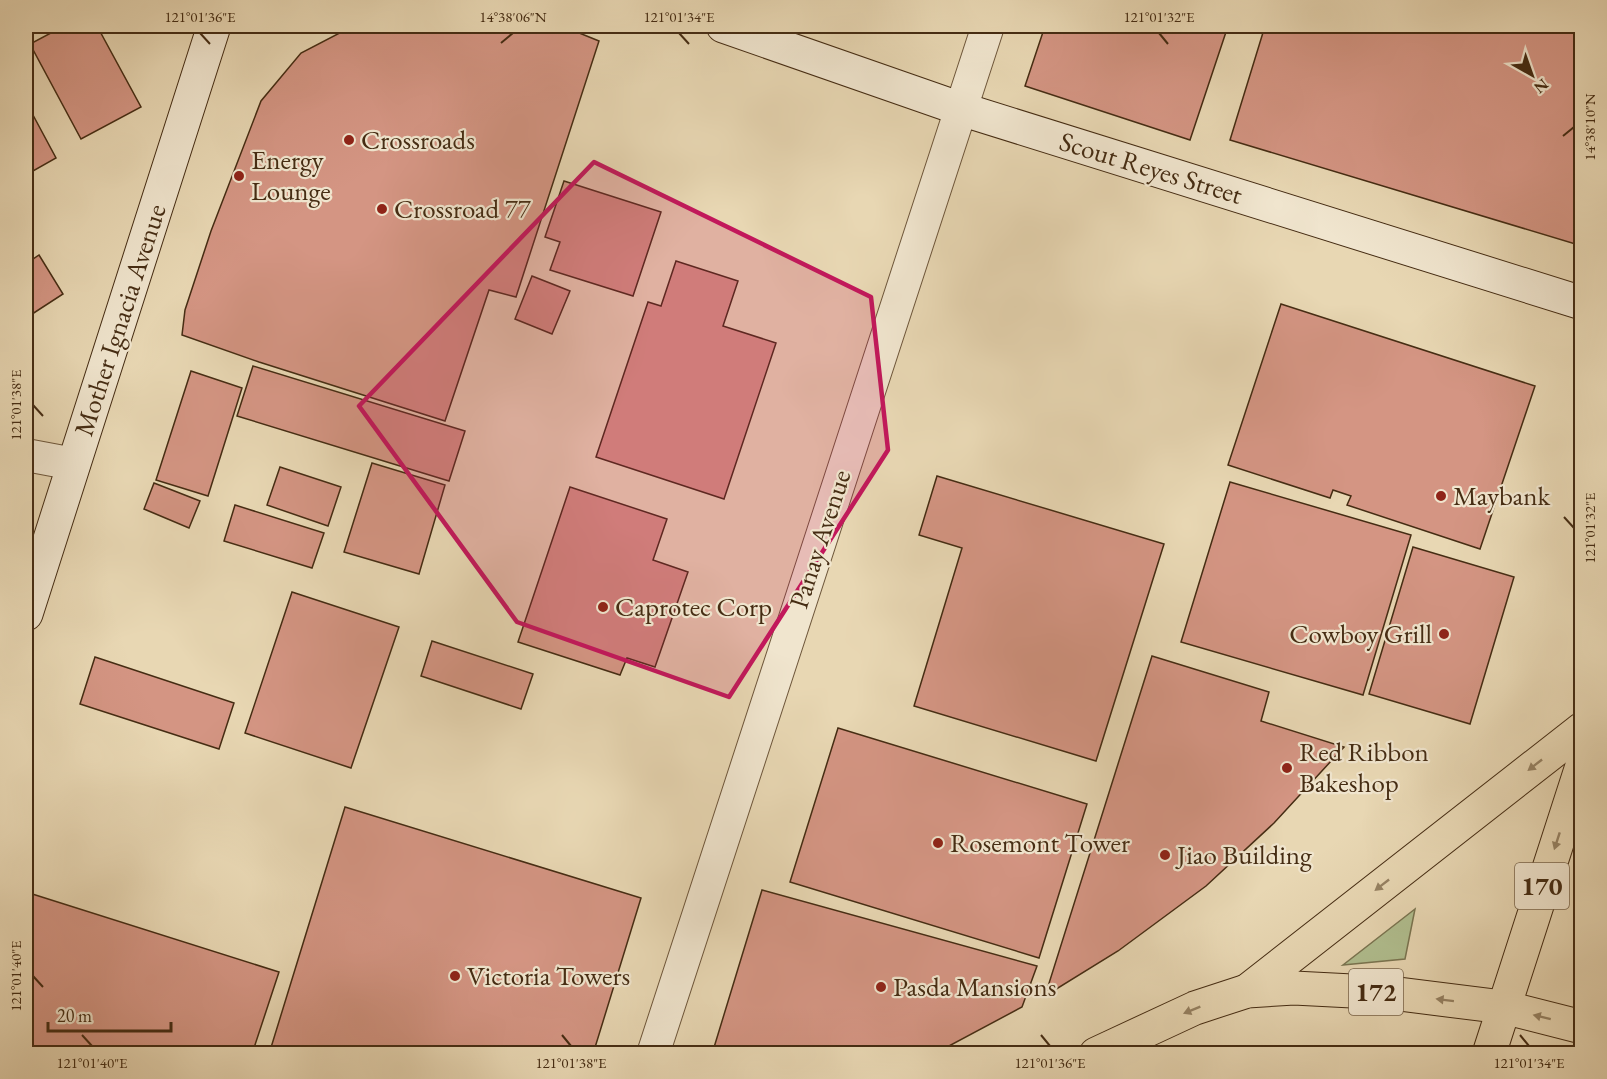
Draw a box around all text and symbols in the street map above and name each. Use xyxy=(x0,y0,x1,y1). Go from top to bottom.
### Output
text: 121°01'36"E xyxy=(164,7,236,26)
text: 14°38'06"N xyxy=(479,7,547,26)
text: 121°01'34"E xyxy=(643,7,715,26)
text: 121°01'32"E xyxy=(1123,7,1195,26)
north arrow xyxy=(1502,45,1562,105)
text: N xyxy=(1530,74,1553,98)
text: 14°38'10"N xyxy=(1580,93,1599,161)
place label: Crossroads xyxy=(361,122,475,157)
street label: Scout Reyes Street xyxy=(1055,123,1247,212)
marker: Crossroads xyxy=(342,133,356,147)
place label: Energy Lounge xyxy=(251,142,331,208)
marker: Energy Lounge xyxy=(232,169,246,183)
place label: Crossroad 77 xyxy=(394,191,532,226)
street label: Mother Ignacia Avenue xyxy=(66,199,174,440)
marker: Crossroad 77 xyxy=(375,202,389,216)
text: 121°01'38"E xyxy=(6,369,25,441)
street label: Panay Avenue xyxy=(781,465,858,613)
place label: Maybank xyxy=(1453,478,1551,513)
marker: Maybank xyxy=(1434,489,1448,503)
text: 121°01'32"E xyxy=(1580,492,1599,564)
place label: Caprotec Corp xyxy=(615,589,772,624)
marker: Caprotec Corp xyxy=(596,600,610,614)
place label: Cowboy Grill xyxy=(1289,616,1432,651)
marker: Cowboy Grill xyxy=(1437,627,1451,641)
place label: Red Ribbon Bakeshop xyxy=(1299,734,1429,800)
one-way arrow xyxy=(1528,758,1543,770)
marker: Red Ribbon Bakeshop xyxy=(1280,761,1294,775)
place label: Rosemont Tower xyxy=(950,825,1130,860)
one-way arrow xyxy=(1552,832,1561,850)
marker: Rosemont Tower xyxy=(931,836,945,850)
place label: Jiao Building xyxy=(1175,837,1312,872)
marker: Jiao Building xyxy=(1158,848,1172,862)
road number: 170 xyxy=(1515,863,1569,909)
one-way arrow xyxy=(1374,878,1390,891)
text: 121°01'40"E xyxy=(6,940,25,1012)
place label: Victoria Towers xyxy=(467,958,630,993)
marker: Victoria Towers xyxy=(448,969,462,983)
place label: Pasda Mansions xyxy=(893,969,1056,1004)
road number: 172 xyxy=(1349,969,1403,1015)
marker: Pasda Mansions xyxy=(874,980,888,994)
scale bar xyxy=(48,995,171,1033)
one-way arrow xyxy=(1435,995,1454,1004)
text: 20 m xyxy=(57,1004,92,1027)
one-way arrow xyxy=(1183,1006,1201,1015)
one-way arrow xyxy=(1533,1012,1551,1022)
text: 121°01'40"E xyxy=(56,1053,128,1072)
text: 121°01'38"E xyxy=(535,1053,607,1072)
text: 121°01'36"E xyxy=(1014,1053,1086,1072)
text: 121°01'34"E xyxy=(1493,1053,1565,1072)

